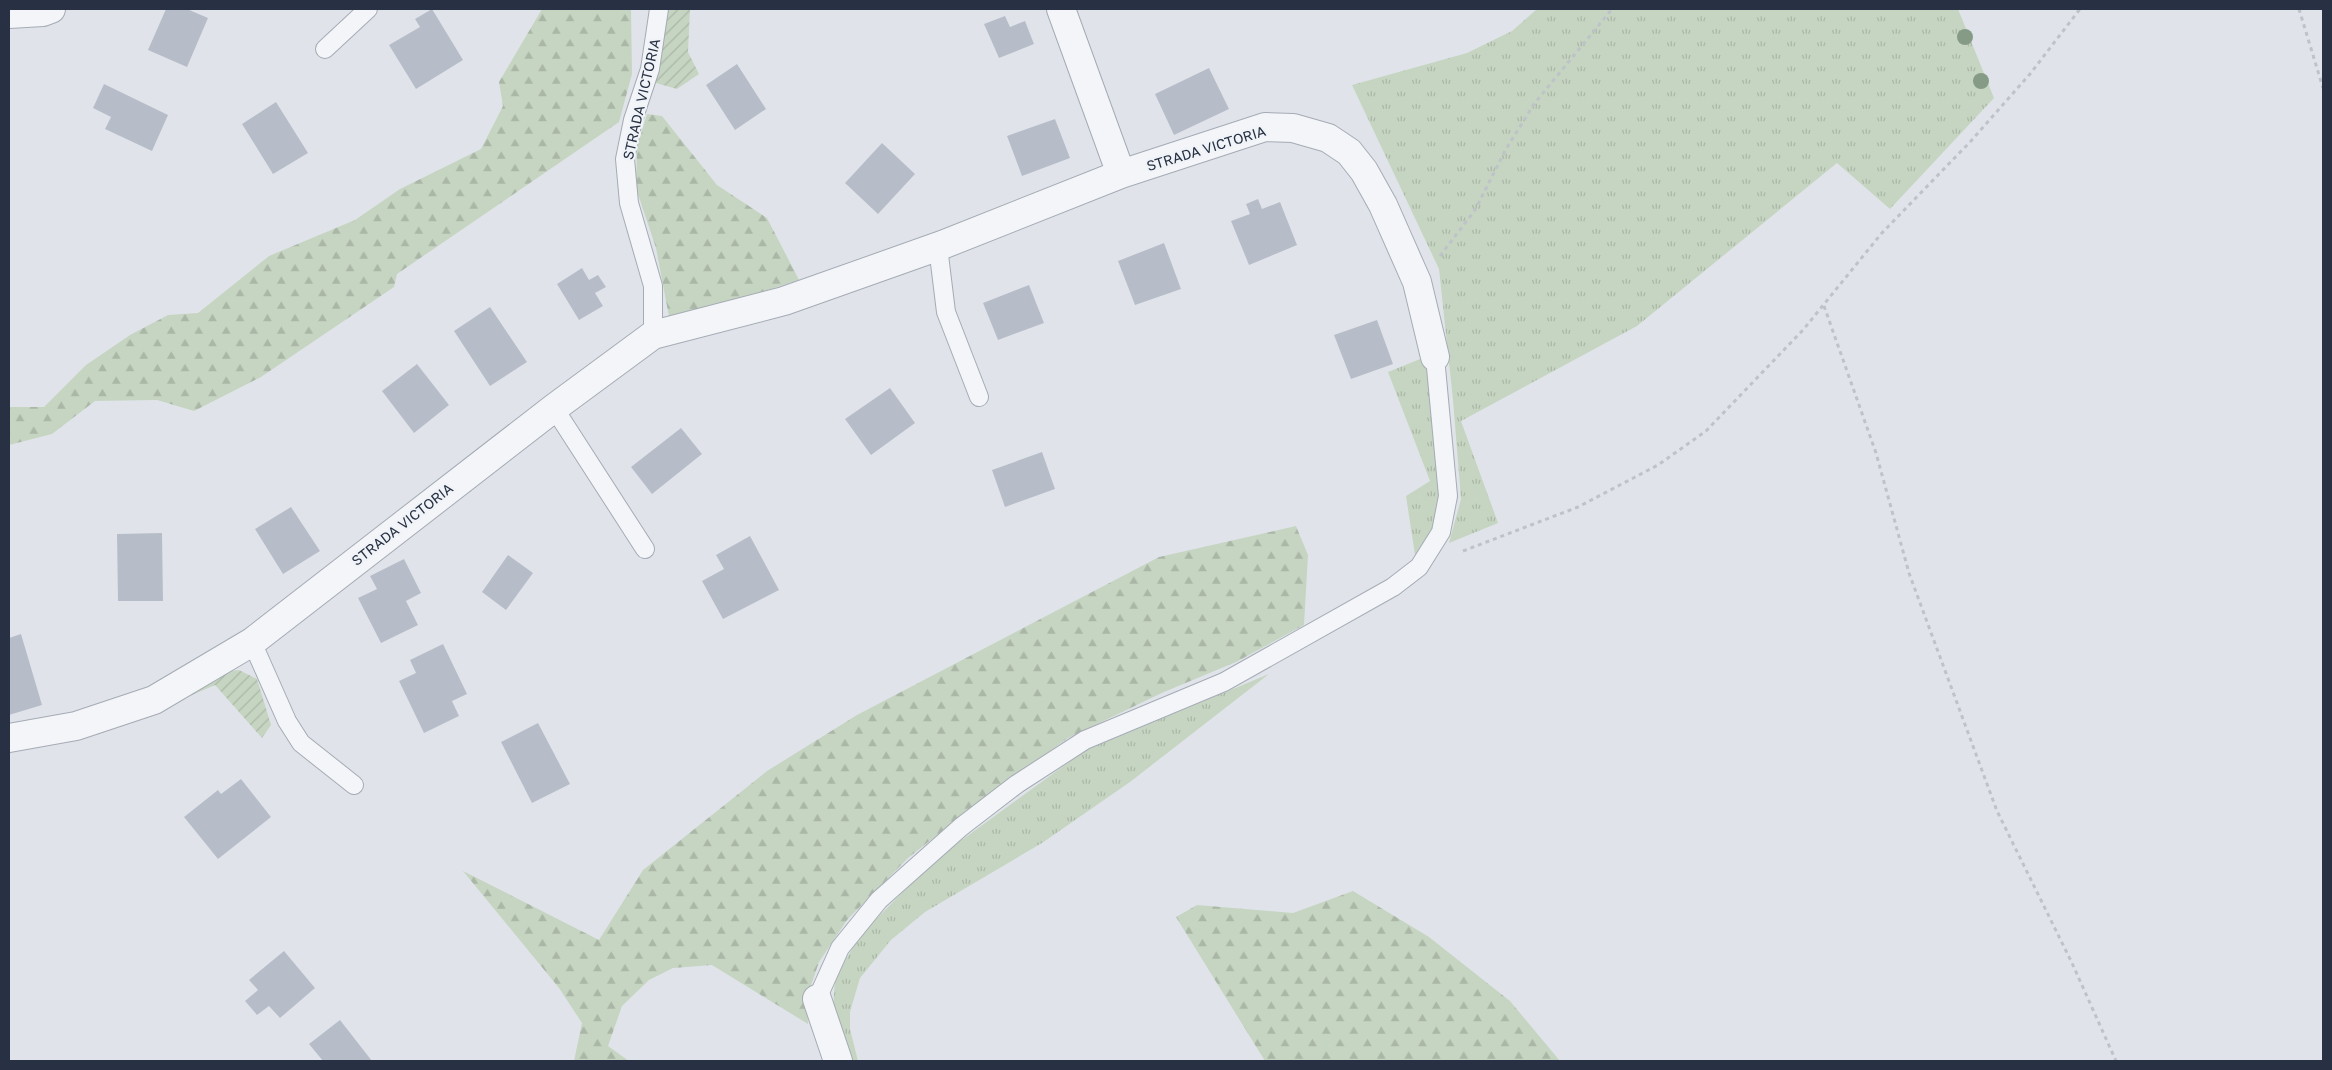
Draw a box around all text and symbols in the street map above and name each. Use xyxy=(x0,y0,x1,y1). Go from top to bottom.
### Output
street label: STRADA VICTORIA xyxy=(619,36,663,161)
street label: STRADA VICTORIA xyxy=(1144,122,1268,174)
street label: STRADA VICTORIA xyxy=(348,479,457,569)

